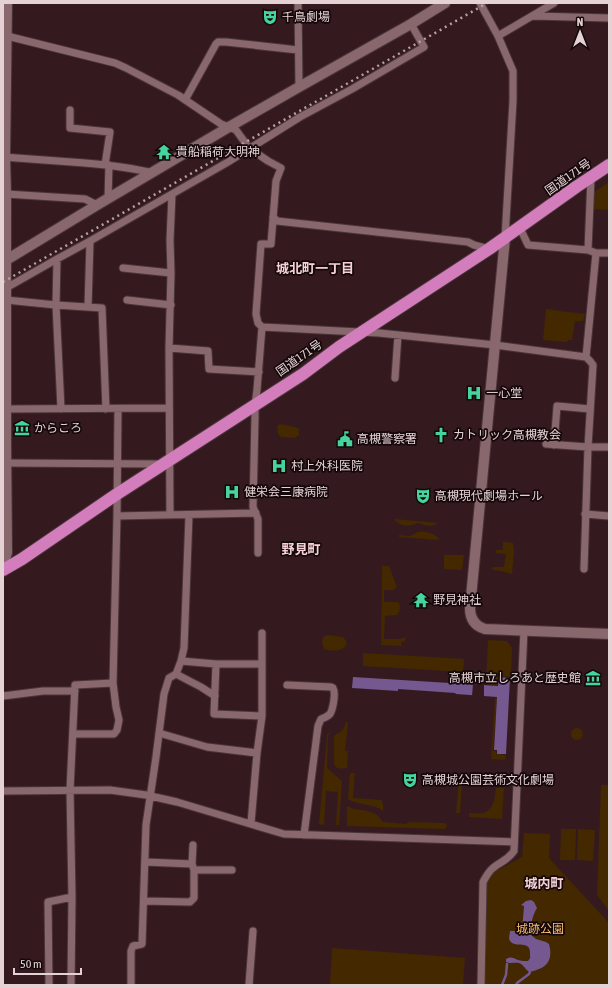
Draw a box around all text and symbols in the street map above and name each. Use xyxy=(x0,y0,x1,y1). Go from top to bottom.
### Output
theatre icon: 千鳥劇場 xyxy=(261,8,279,26)
place label: 千鳥劇場 xyxy=(282,10,330,24)
north arrow xyxy=(560,12,600,52)
text: N xyxy=(577,16,583,28)
temple icon: 貴船稲荷大明神 xyxy=(155,143,173,161)
place label: 貴船稲荷大明神 xyxy=(176,145,260,159)
street label: 国道171号 xyxy=(542,156,594,198)
district label: 城北町一丁目 xyxy=(276,261,354,276)
street label: 国道171号 xyxy=(273,337,325,379)
hospital icon: 一心堂 xyxy=(465,384,483,402)
place label: 一心堂 xyxy=(486,386,522,400)
museum icon: からころ xyxy=(13,419,31,437)
place label: からころ xyxy=(34,421,82,435)
church icon: カトリック高槻教会 xyxy=(432,426,450,444)
place label: カトリック高槻教会 xyxy=(453,428,561,442)
public building icon: 高槻警察署 xyxy=(336,430,354,448)
place label: 高槻警察署 xyxy=(357,432,417,446)
hospital icon: 村上外科医院 xyxy=(270,457,288,475)
place label: 村上外科医院 xyxy=(291,459,363,473)
hospital icon: 健栄会三康病院 xyxy=(223,483,241,501)
place label: 健栄会三康病院 xyxy=(244,485,328,499)
theatre icon: 高槻現代劇場ホール xyxy=(414,487,432,505)
place label: 高槻現代劇場ホール xyxy=(435,489,543,503)
district label: 野見町 xyxy=(281,542,321,557)
temple icon: 野見神社 xyxy=(412,591,430,609)
place label: 野見神社 xyxy=(433,593,481,607)
museum icon: 高槻市立しろあと歴史館 xyxy=(584,669,602,687)
place label: 高槻市立しろあと歴史館 xyxy=(449,671,581,685)
theatre icon: 高槻城公園芸術文化劇場 xyxy=(401,771,419,789)
place label: 高槻城公園芸術文化劇場 xyxy=(422,773,554,787)
district label: 城内町 xyxy=(524,876,564,891)
park label: 城跡公園 xyxy=(516,922,564,936)
scale bar xyxy=(14,950,81,976)
text: 50 m xyxy=(20,957,42,971)

